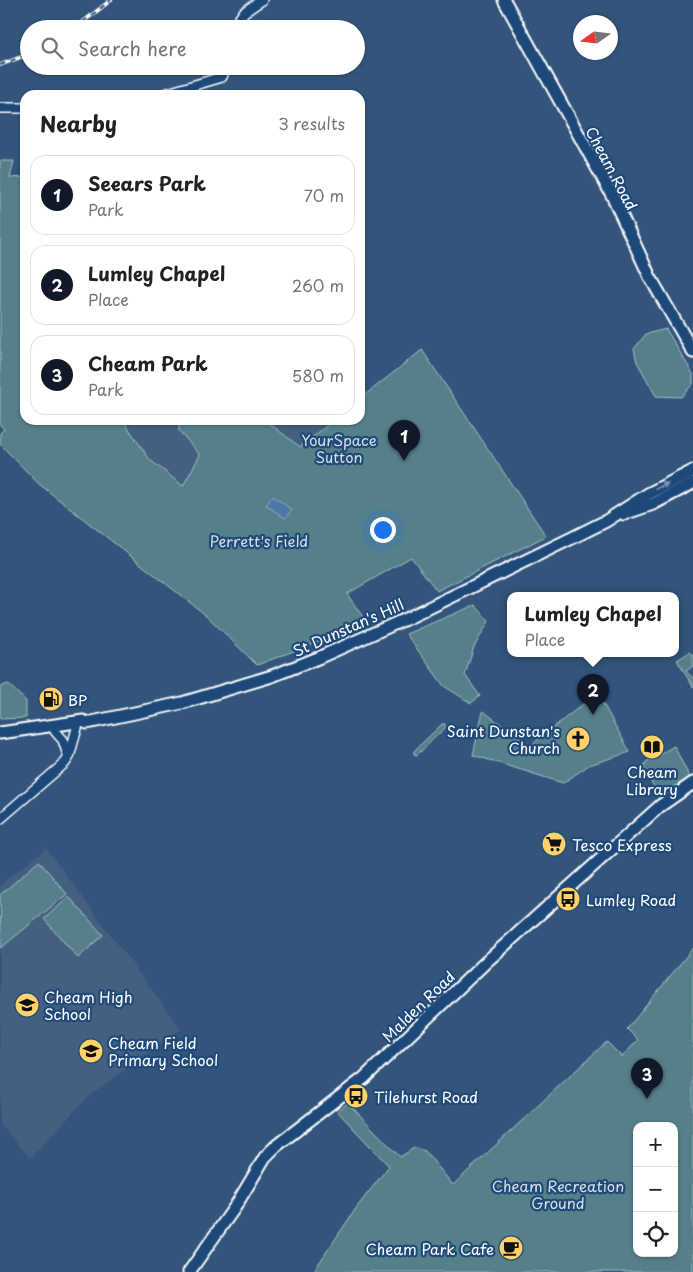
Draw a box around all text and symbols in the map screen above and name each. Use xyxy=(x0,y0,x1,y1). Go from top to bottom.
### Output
north arrow xyxy=(573,15,618,60)
search box xyxy=(20,20,365,75)
icon: search xyxy=(38,34,66,62)
text: Search here xyxy=(78,34,187,62)
text: Nearby xyxy=(40,107,117,139)
text: 3 results xyxy=(278,111,345,135)
street label: Cheam Road xyxy=(580,122,644,214)
text: Seears Park xyxy=(88,169,206,197)
text: 1 xyxy=(53,183,61,207)
text: 70 m xyxy=(304,183,344,207)
text: Park xyxy=(88,197,124,221)
text: Lumley Chapel xyxy=(88,259,225,287)
text: 2 xyxy=(51,273,63,297)
text: 260 m xyxy=(292,273,344,297)
text: Place xyxy=(88,287,129,311)
text: Cheam Park xyxy=(88,349,208,377)
text: 3 xyxy=(52,363,62,387)
text: 580 m xyxy=(292,363,344,387)
text: Park xyxy=(88,377,124,401)
pin: 1 xyxy=(388,420,420,461)
park label: YourSpace Sutton xyxy=(301,428,377,468)
one-way arrow xyxy=(655,482,670,491)
your location xyxy=(370,517,396,543)
park label: Perrett's Field xyxy=(210,529,308,552)
street label: St Dunstan's Hill xyxy=(289,592,407,662)
popup xyxy=(507,592,679,657)
text: Lumley Chapel xyxy=(524,599,662,627)
text: Place xyxy=(524,627,565,651)
pin: 2 xyxy=(577,674,609,715)
fuel station icon: BP xyxy=(38,686,64,712)
place label: BP xyxy=(68,688,87,711)
place label: Saint Dunstan's Church xyxy=(447,719,560,759)
church icon: Saint Dunstan's Church xyxy=(565,726,591,752)
library icon: Cheam Library xyxy=(639,734,665,760)
place label: Cheam Library xyxy=(626,760,678,800)
supermarket icon: Tesco Express xyxy=(541,831,567,857)
place label: Tesco Express xyxy=(572,833,672,856)
bus stop icon: Lumley Road xyxy=(555,886,581,912)
place label: Lumley Road xyxy=(586,888,676,911)
street label: Malden Road xyxy=(376,965,460,1047)
place label: Cheam High School xyxy=(44,985,133,1025)
school or university icon: Cheam High School xyxy=(14,992,40,1018)
place label: Cheam Field Primary School xyxy=(108,1031,218,1071)
school or university icon: Cheam Field Primary School xyxy=(78,1038,104,1064)
pin: 3 xyxy=(631,1058,663,1099)
bus stop icon: Tilehurst Road xyxy=(343,1083,369,1109)
place label: Tilehurst Road xyxy=(374,1085,478,1108)
map controls xyxy=(633,1122,678,1257)
button: + xyxy=(633,1122,678,1167)
button: − xyxy=(633,1167,678,1212)
park label: Cheam Recreation Ground xyxy=(492,1174,624,1214)
button: locate xyxy=(633,1212,678,1257)
cafe icon: Cheam Park Cafe xyxy=(498,1235,524,1261)
place label: Cheam Park Cafe xyxy=(366,1237,494,1260)

